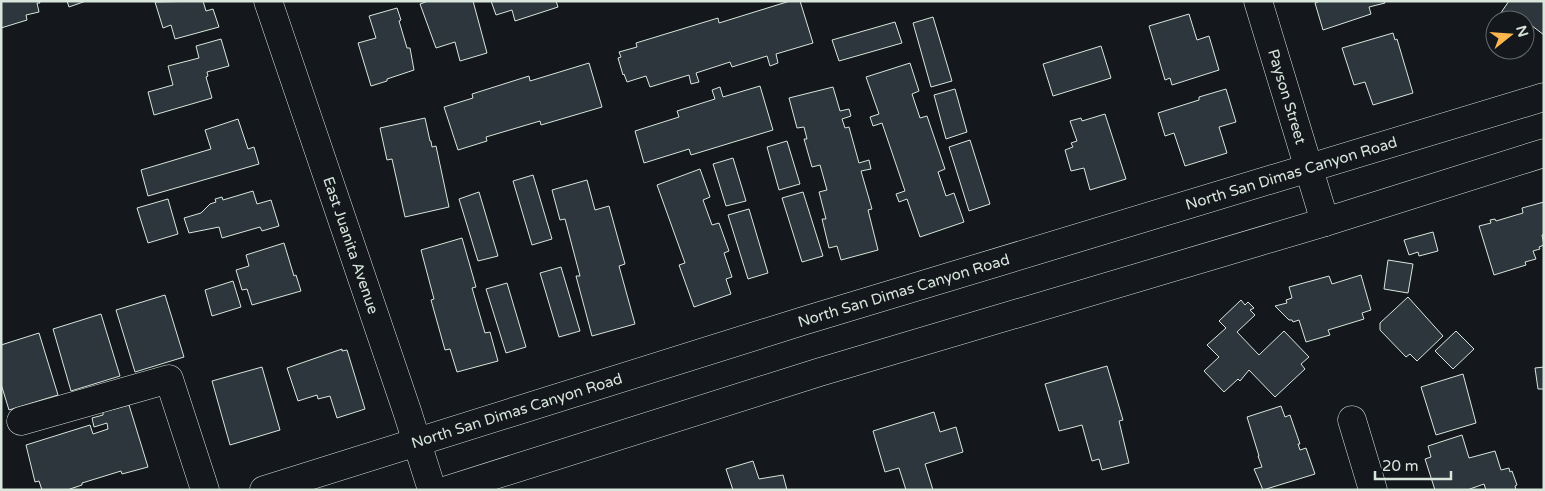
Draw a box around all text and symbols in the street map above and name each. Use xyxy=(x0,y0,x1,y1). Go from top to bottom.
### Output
north arrow xyxy=(1485,10,1535,60)
text: N xyxy=(1512,23,1532,39)
street label: Payson Street xyxy=(1264,47,1310,147)
street label: North San Dimas Canyon Road xyxy=(1183,133,1399,214)
street label: East Juanita Avenue xyxy=(319,174,382,316)
street label: North San Dimas Canyon Road xyxy=(796,250,1012,331)
street label: North San Dimas Canyon Road xyxy=(409,369,625,452)
scale bar xyxy=(1375,448,1451,480)
text: 20 m xyxy=(1382,457,1419,475)

